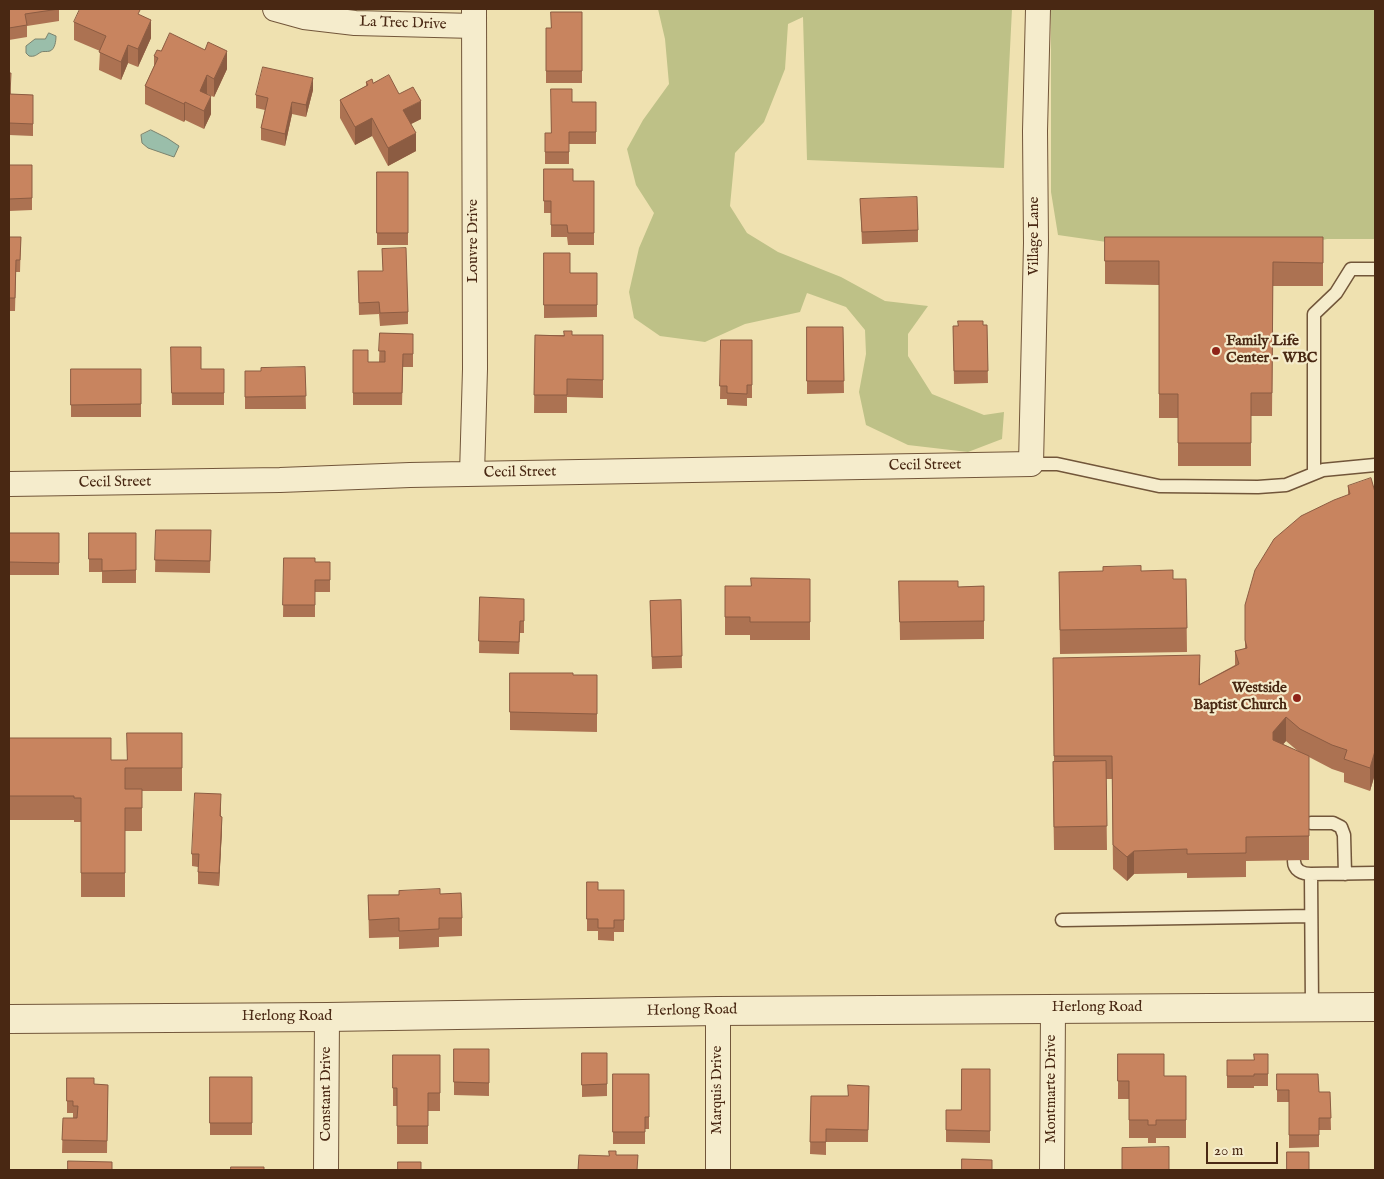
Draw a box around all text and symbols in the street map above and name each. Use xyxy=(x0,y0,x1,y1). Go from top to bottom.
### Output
street label: La Trec Drive xyxy=(359,13,447,35)
street label: Village Lane xyxy=(1026,197,1044,275)
street label: Louvre Drive xyxy=(465,199,483,283)
place label: Family Life Center - WBC xyxy=(1226,333,1318,368)
marker: Family Life Center - WBC xyxy=(1210,345,1222,357)
street label: Cecil Street xyxy=(888,456,962,476)
street label: Cecil Street xyxy=(483,463,557,483)
street label: Cecil Street xyxy=(78,473,152,493)
place label: Westside Baptist Church xyxy=(1193,680,1287,715)
marker: Westside Baptist Church xyxy=(1291,692,1303,704)
street label: Herlong Road xyxy=(1052,999,1142,1017)
street label: Herlong Road xyxy=(647,1001,737,1021)
street label: Herlong Road xyxy=(242,1008,332,1026)
street label: Montmarte Drive xyxy=(1043,1035,1061,1143)
street label: Marquis Drive xyxy=(709,1046,727,1134)
street label: Constant Drive xyxy=(318,1047,336,1141)
scale bar xyxy=(1209,1132,1282,1164)
text: 20 m xyxy=(1214,1141,1243,1160)

